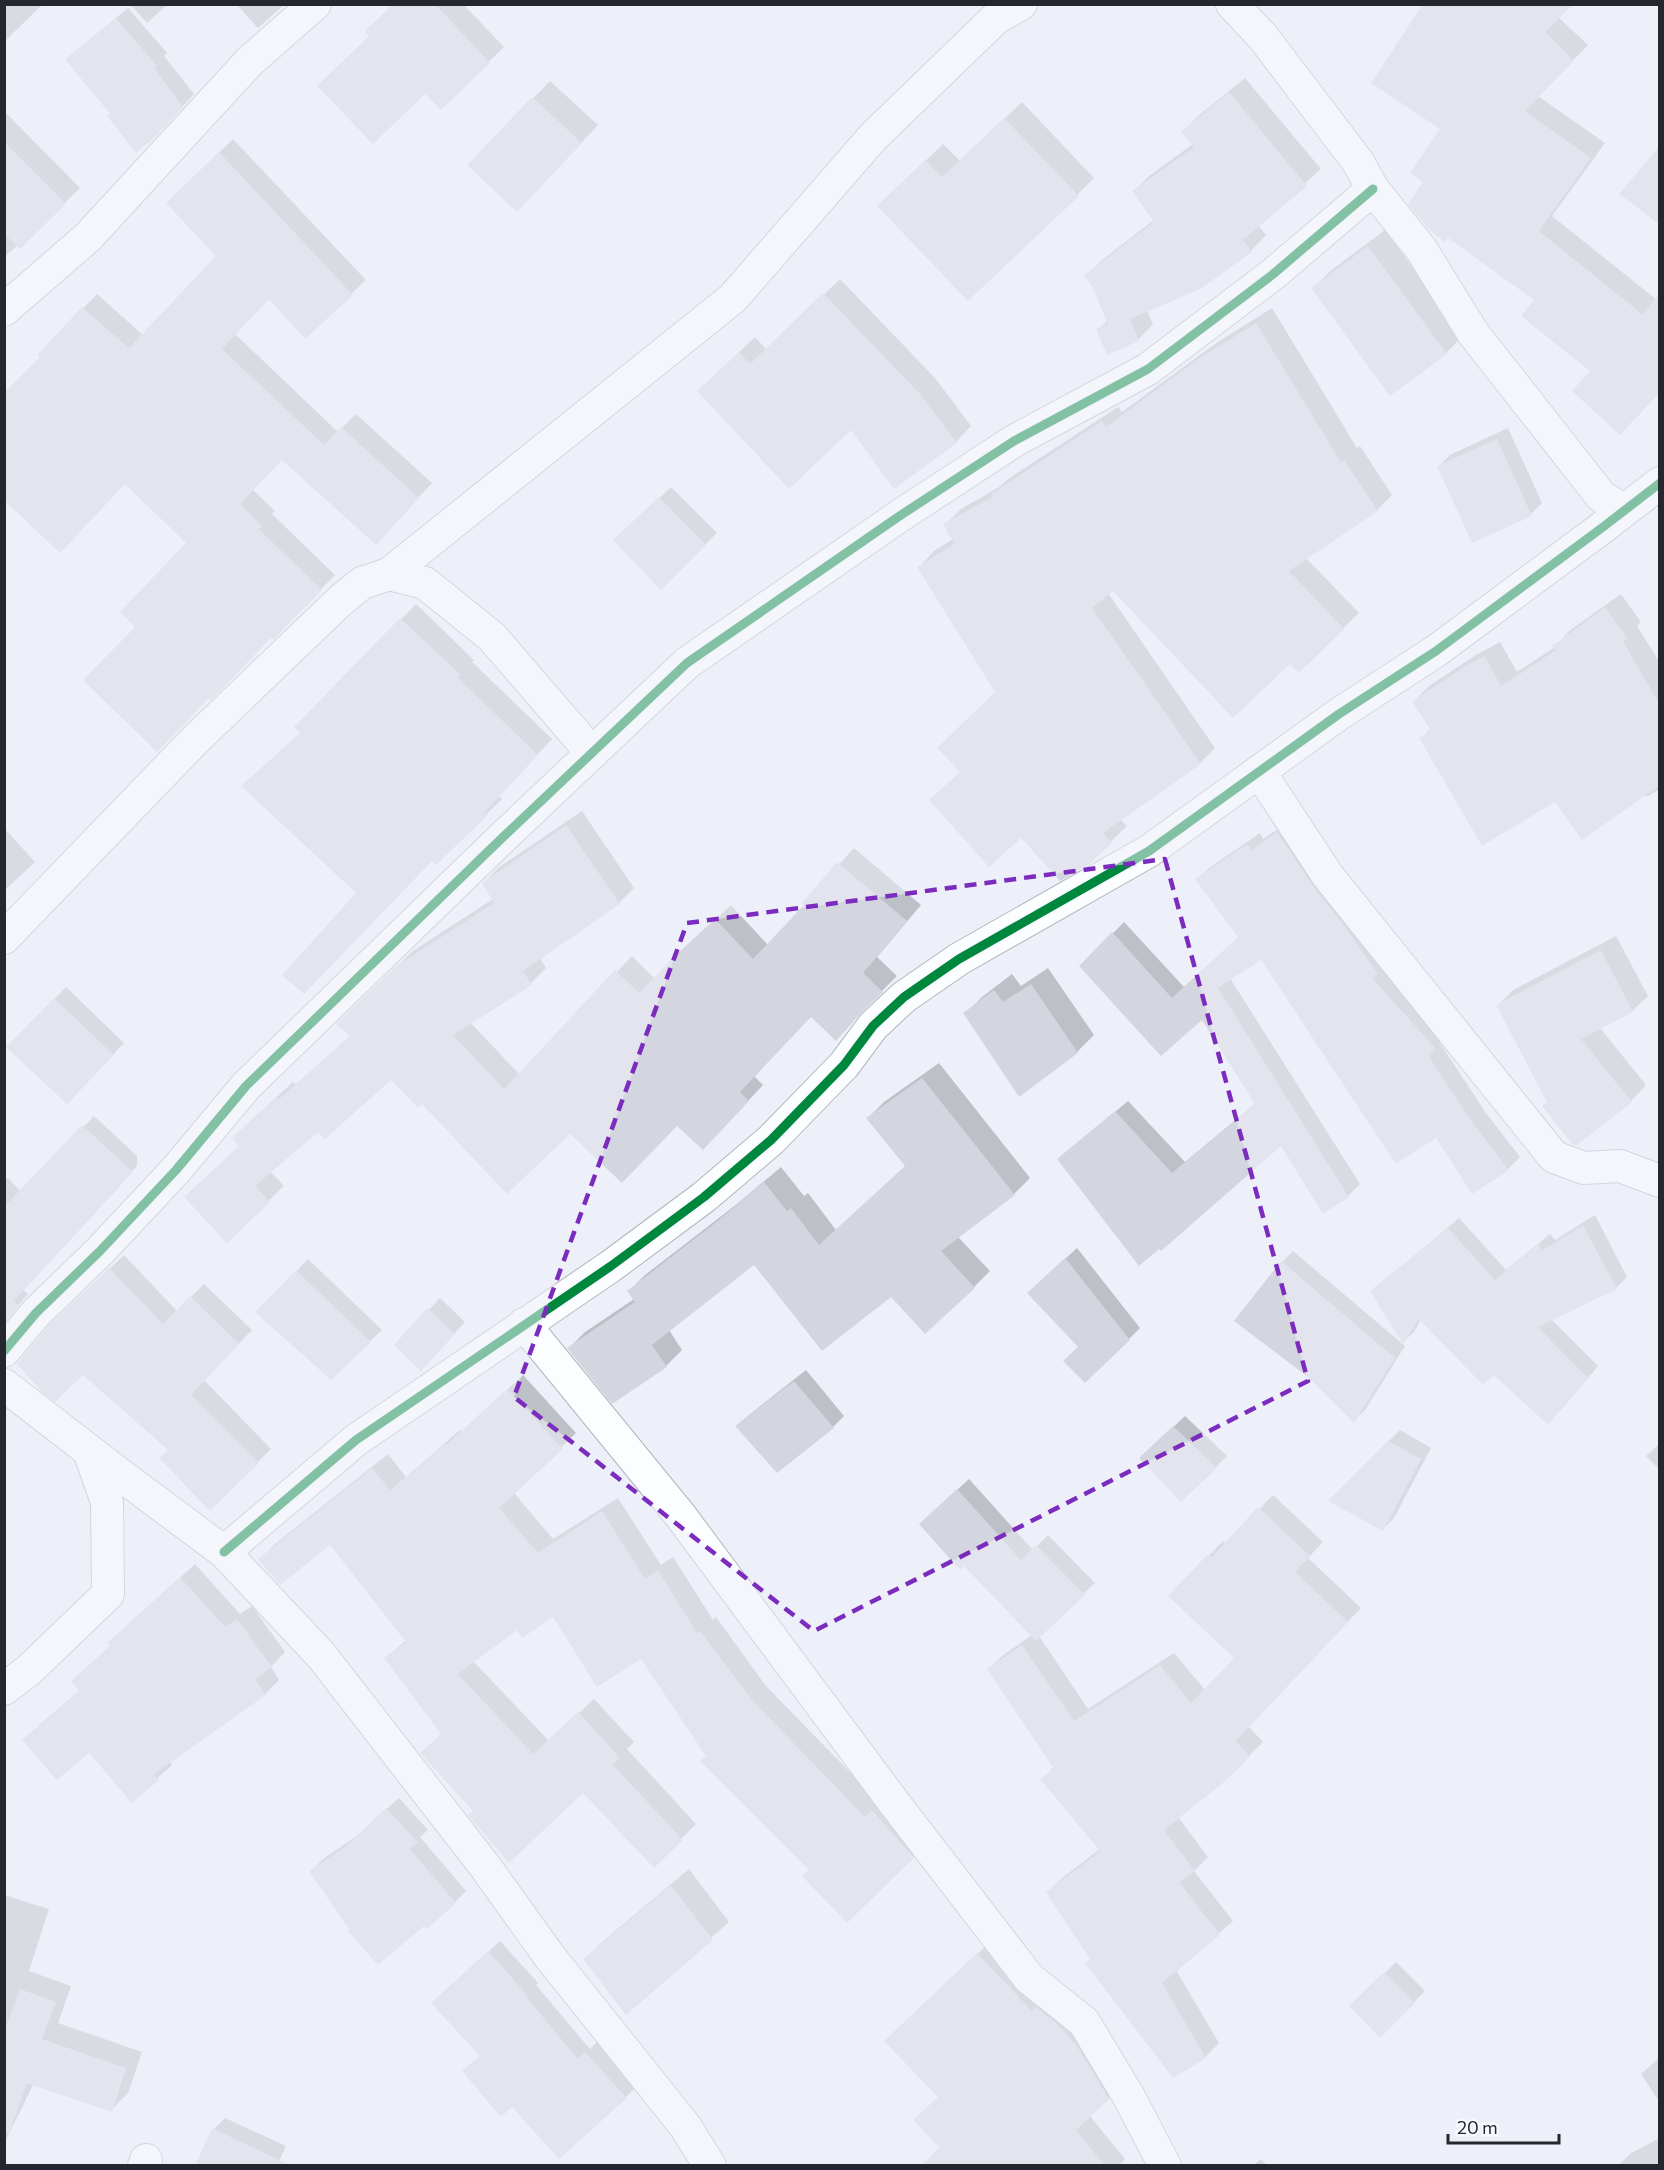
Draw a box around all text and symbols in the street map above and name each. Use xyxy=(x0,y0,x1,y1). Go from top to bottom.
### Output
scale bar xyxy=(1448,2107,1559,2145)
text: 20 m xyxy=(1457,2116,1498,2138)

